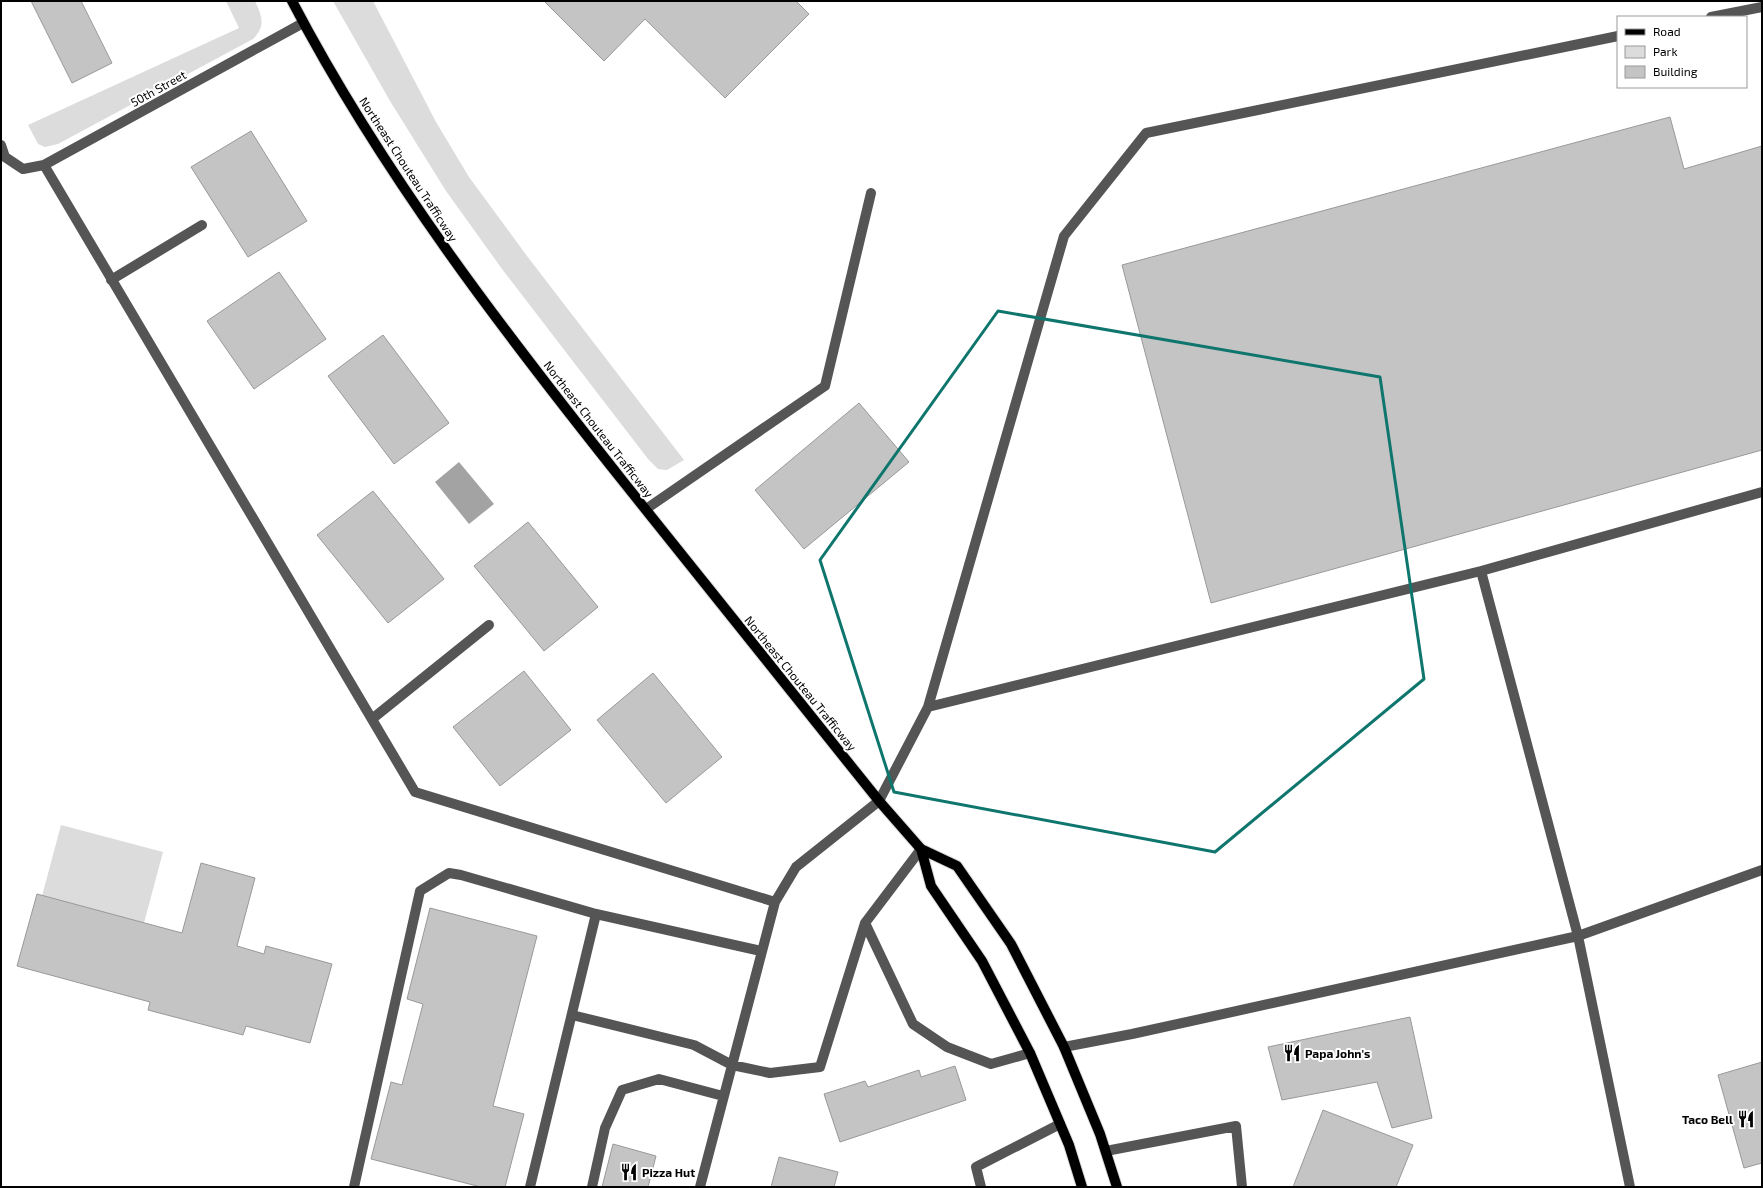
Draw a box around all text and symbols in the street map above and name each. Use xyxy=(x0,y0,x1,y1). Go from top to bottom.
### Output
legend xyxy=(1617,16,1747,88)
text: Road xyxy=(1653,24,1681,38)
text: Park xyxy=(1653,44,1678,58)
text: Building xyxy=(1653,64,1698,78)
street label: 50th Street xyxy=(128,67,189,109)
street label: Northeast Chouteau Trafficway xyxy=(357,94,461,244)
street label: Northeast Chouteau Trafficway xyxy=(541,358,657,501)
street label: Northeast Chouteau Trafficway xyxy=(742,613,860,754)
restaurant icon: Papa John's xyxy=(1282,1043,1302,1063)
place label: Papa John's xyxy=(1305,1046,1370,1060)
restaurant icon: Taco Bell xyxy=(1736,1109,1756,1129)
place label: Taco Bell xyxy=(1682,1112,1733,1126)
restaurant icon: Pizza Hut xyxy=(619,1162,639,1182)
place label: Pizza Hut xyxy=(642,1165,695,1179)

